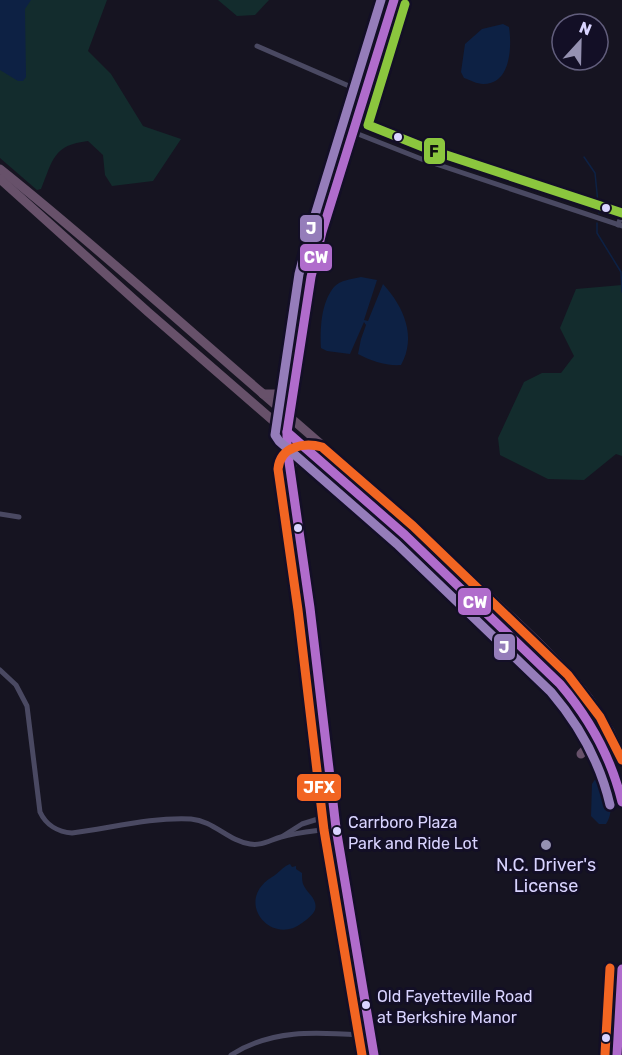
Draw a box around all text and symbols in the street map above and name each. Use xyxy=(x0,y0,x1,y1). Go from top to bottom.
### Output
north arrow xyxy=(550,12,610,72)
text: N xyxy=(577,18,594,40)
unlabelled marker xyxy=(392,131,404,143)
line badge: F xyxy=(423,137,446,165)
text: F xyxy=(429,142,439,161)
unlabelled marker xyxy=(600,202,612,214)
line badge: J xyxy=(299,214,323,243)
text: J xyxy=(306,219,316,238)
line badge: CW xyxy=(299,243,333,272)
text: CW xyxy=(304,248,328,267)
unlabelled marker xyxy=(292,522,304,534)
line badge: CW xyxy=(457,587,492,616)
text: CW xyxy=(463,593,487,612)
line badge: J xyxy=(493,633,516,661)
text: J xyxy=(499,638,509,657)
line badge: JFX xyxy=(296,773,342,802)
text: JFX xyxy=(303,778,335,797)
place label: Carrboro Plaza Park and Ride Lot xyxy=(348,813,478,853)
marker: Carrboro Plaza Park and Ride Lot xyxy=(331,825,343,837)
marker: N.C. Driver's License xyxy=(539,838,553,852)
place label: N.C. Driver's License xyxy=(496,854,596,897)
place label: Old Fayetteville Road at Berkshire Manor xyxy=(377,987,533,1027)
marker: Old Fayetteville Road at Berkshire Manor xyxy=(360,999,372,1011)
unlabelled marker xyxy=(600,1032,612,1044)

